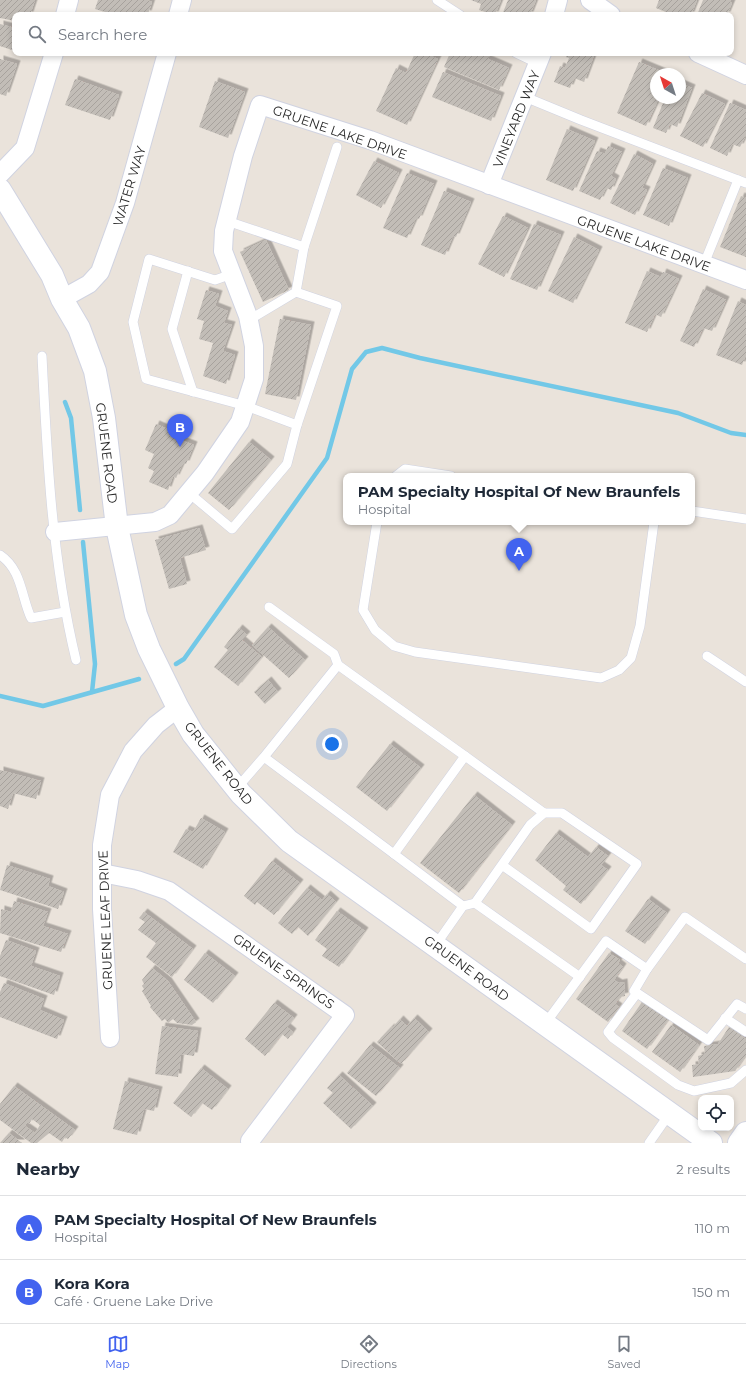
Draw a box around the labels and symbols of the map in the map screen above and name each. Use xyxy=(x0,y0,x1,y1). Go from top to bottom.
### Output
street label: VINEYARD WAY xyxy=(489,67,543,170)
north arrow xyxy=(650,68,686,104)
street label: GRUENE LAKE DRIVE xyxy=(271,102,409,162)
street label: WATER WAY xyxy=(109,143,149,228)
street label: GRUENE LAKE DRIVE xyxy=(575,211,713,275)
street label: GRUENE ROAD xyxy=(93,402,121,505)
pin: B xyxy=(167,414,193,447)
pin: A xyxy=(506,538,532,571)
street label: GRUENE ROAD xyxy=(181,718,257,808)
your location xyxy=(322,734,342,754)
street label: GRUENE LEAF DRIVE xyxy=(95,850,115,990)
street label: GRUENE SPRINGS xyxy=(230,930,338,1012)
street label: GRUENE ROAD xyxy=(421,932,513,1004)

